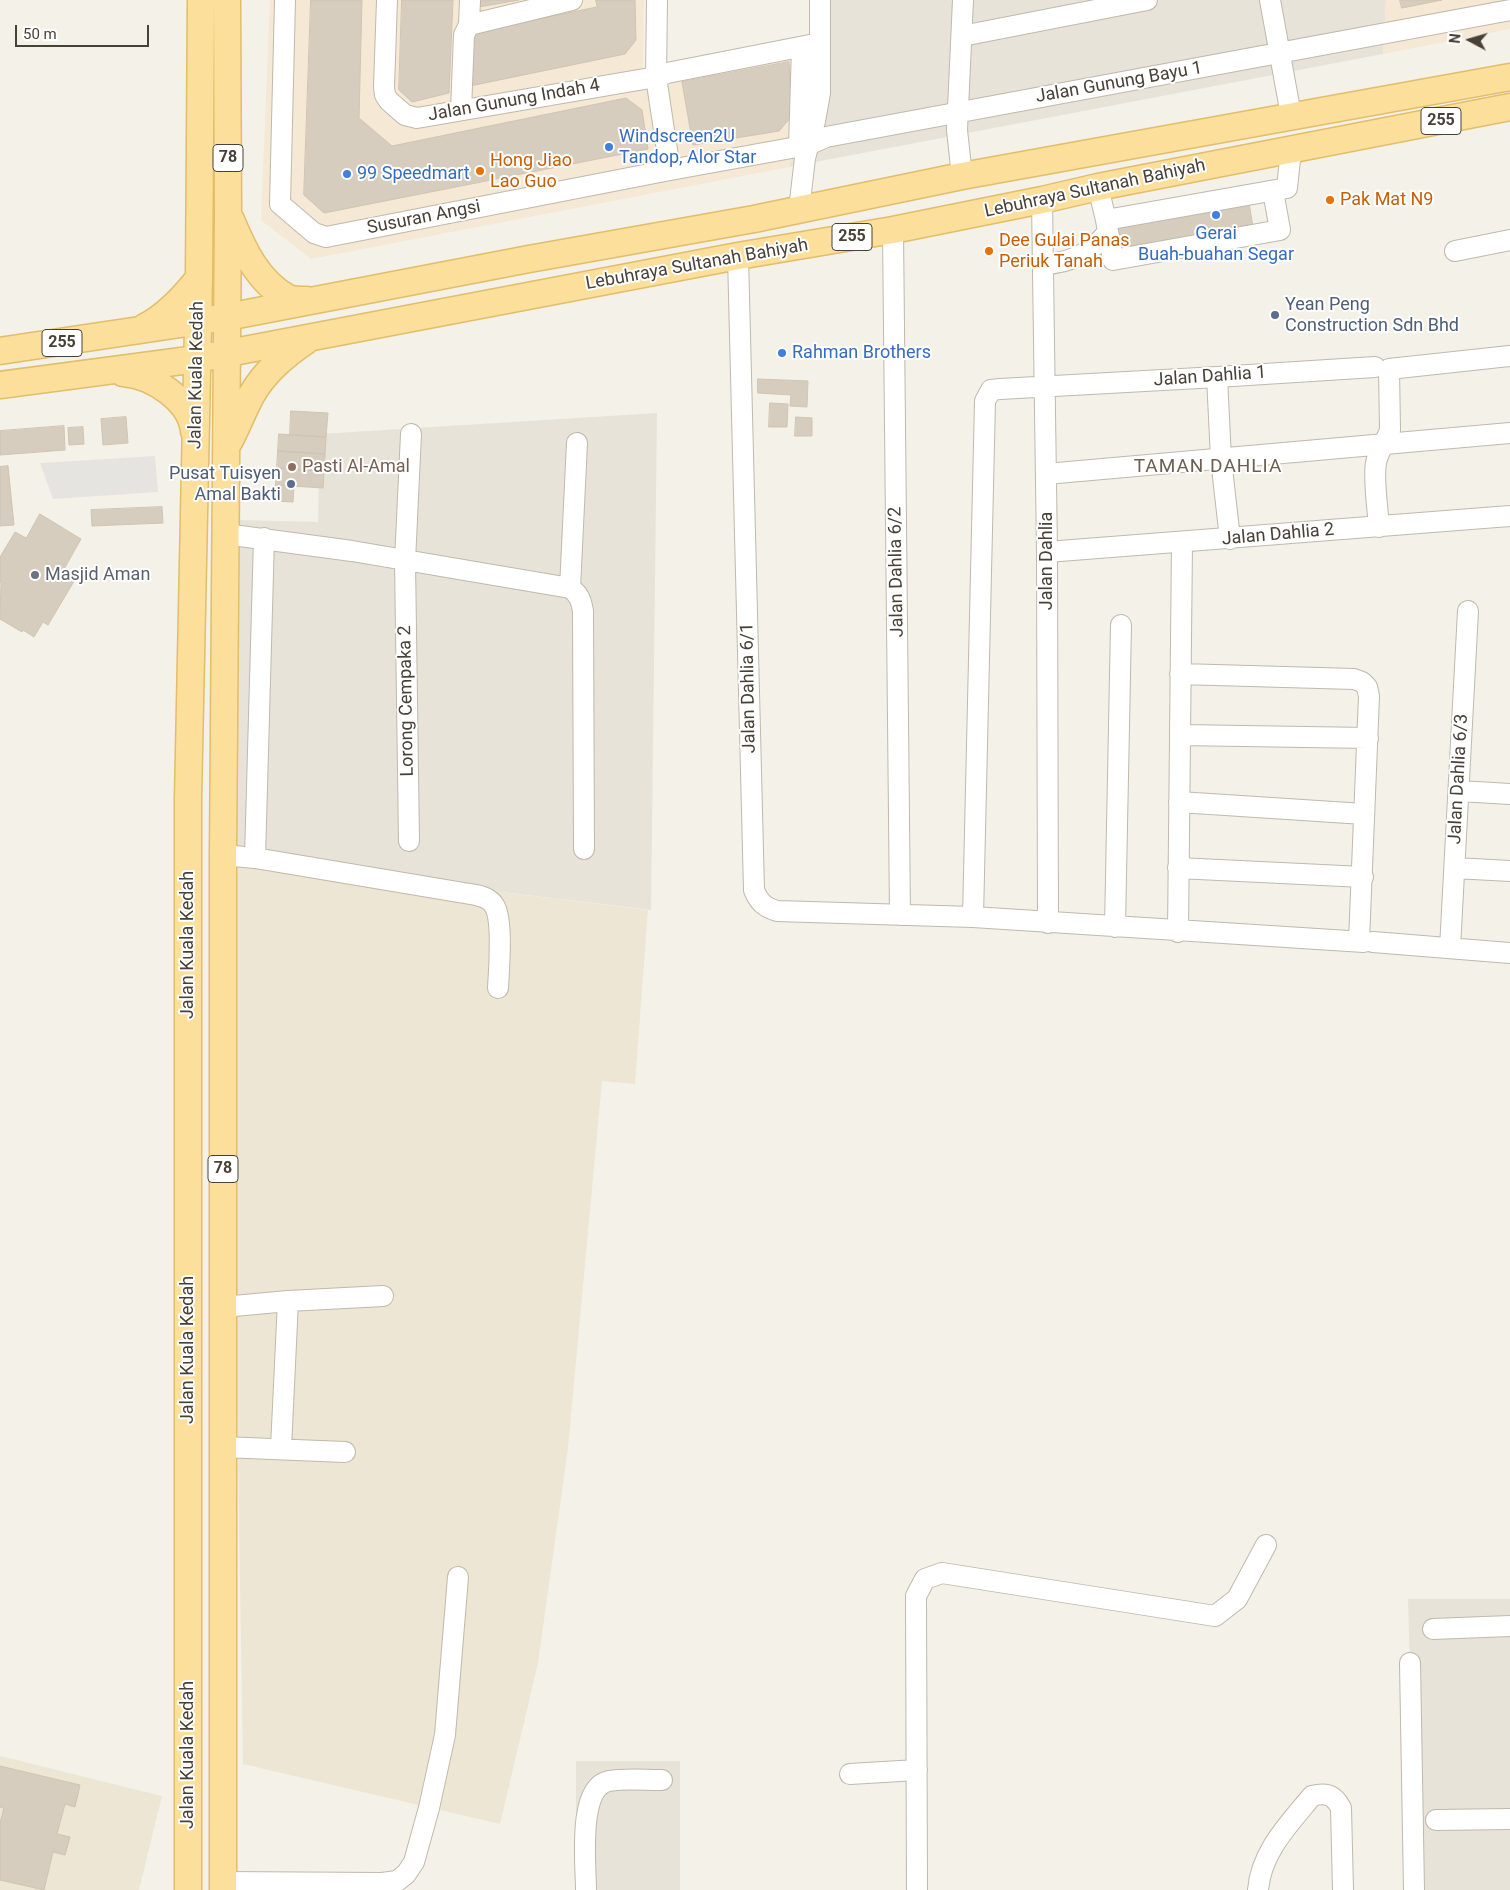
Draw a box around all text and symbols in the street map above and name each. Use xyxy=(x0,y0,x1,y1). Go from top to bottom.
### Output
scale bar xyxy=(18,15,151,47)
north arrow xyxy=(1445,15,1495,65)
text: 50 m xyxy=(23,25,57,43)
text: N xyxy=(1447,33,1464,44)
street label: Jalan Gunung Bayu 1 xyxy=(1034,58,1204,108)
street label: Jalan Gunung Indah 4 xyxy=(426,75,602,127)
road number: 255 xyxy=(1421,108,1461,134)
place label: Windscreen2U Tandop, Alor Star xyxy=(619,126,756,168)
marker: Windscreen2U Tandop, Alor Star xyxy=(603,141,615,153)
road number: 78 xyxy=(213,144,243,172)
place label: Hong Jiao Lao Guo xyxy=(490,150,572,192)
street label: Lebuhraya Sultanah Bahiyah xyxy=(983,155,1207,223)
place label: 99 Speedmart xyxy=(357,163,470,185)
marker: Hong Jiao Lao Guo xyxy=(474,165,486,177)
marker: 99 Speedmart xyxy=(341,168,353,180)
place label: Pak Mat N9 xyxy=(1340,189,1433,211)
marker: Pak Mat N9 xyxy=(1324,194,1336,206)
street label: Susuran Angsi xyxy=(365,196,483,240)
marker: Gerai Buah-buahan Segar xyxy=(1210,209,1222,221)
road number: 255 xyxy=(832,223,872,250)
place label: Gerai Buah-buahan Segar xyxy=(1138,223,1294,266)
place label: Dee Gulai Panas Periuk Tanah xyxy=(999,230,1130,272)
street label: Lebuhraya Sultanah Bahiyah xyxy=(584,235,810,295)
marker: Dee Gulai Panas Periuk Tanah xyxy=(983,245,995,257)
place label: Yean Peng Construction Sdn Bhd xyxy=(1285,294,1459,336)
street label: Jalan Kuala Kedah xyxy=(185,301,209,449)
marker: Yean Peng Construction Sdn Bhd xyxy=(1269,309,1281,321)
road number: 255 xyxy=(42,329,82,356)
place label: Rahman Brothers xyxy=(792,342,931,364)
marker: Rahman Brothers xyxy=(776,347,788,359)
street label: Jalan Dahlia 1 xyxy=(1153,362,1267,392)
place label: Pasti Al-Amal xyxy=(302,456,410,478)
district label: TAMAN DAHLIA xyxy=(1132,456,1284,478)
marker: Pasti Al-Amal xyxy=(286,461,298,473)
place label: Pusat Tuisyen Amal Bakti xyxy=(169,463,281,506)
marker: Pusat Tuisyen Amal Bakti xyxy=(285,478,297,490)
street label: Jalan Dahlia 6/2 xyxy=(885,507,909,637)
street label: Jalan Dahlia xyxy=(1036,512,1058,610)
street label: Jalan Dahlia 2 xyxy=(1221,519,1335,551)
place label: Masjid Aman xyxy=(45,564,150,586)
marker: Masjid Aman xyxy=(29,569,41,581)
street label: Jalan Dahlia 6/1 xyxy=(737,623,761,753)
street label: Lorong Cempaka 2 xyxy=(395,625,419,777)
street label: Jalan Dahlia 6/3 xyxy=(1445,713,1473,845)
street label: Jalan Kuala Kedah xyxy=(177,871,199,1019)
road number: 78 xyxy=(208,1156,238,1182)
street label: Jalan Kuala Kedah xyxy=(177,1276,199,1424)
street label: Jalan Kuala Kedah xyxy=(177,1681,199,1829)

